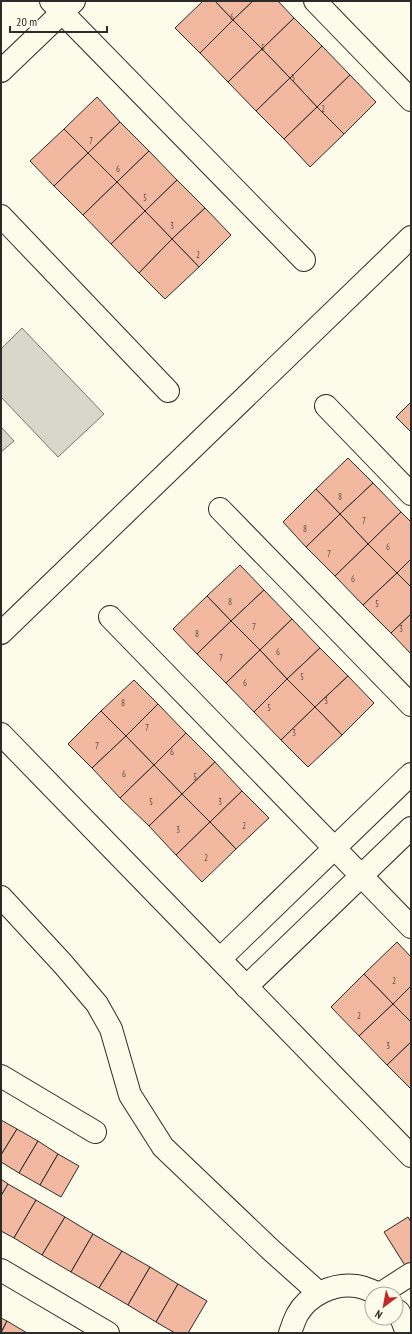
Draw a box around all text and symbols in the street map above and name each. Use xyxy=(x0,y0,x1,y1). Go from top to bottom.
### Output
scale bar xyxy=(10,8,107,34)
house number: 6 xyxy=(230,11,234,22)
text: 20 m xyxy=(16,14,37,29)
house number: 5 xyxy=(261,42,265,53)
house number: 3 xyxy=(291,72,295,83)
house number: 2 xyxy=(321,103,325,114)
house number: 7 xyxy=(89,135,93,146)
house number: 6 xyxy=(116,163,120,174)
house number: 5 xyxy=(143,192,147,203)
house number: 3 xyxy=(170,220,174,231)
house number: 2 xyxy=(196,249,200,260)
house number: 8 xyxy=(338,491,342,502)
house number: 7 xyxy=(362,515,366,526)
house number: 8 xyxy=(303,523,307,534)
house number: 6 xyxy=(386,541,390,552)
house number: 7 xyxy=(327,548,331,559)
house number: 6 xyxy=(351,573,355,584)
house number: 8 xyxy=(228,596,232,607)
house number: 5 xyxy=(375,598,379,609)
house number: 7 xyxy=(252,621,256,632)
house number: 3 xyxy=(399,623,403,634)
house number: 8 xyxy=(195,628,199,639)
house number: 6 xyxy=(276,646,280,657)
house number: 7 xyxy=(219,652,223,663)
house number: 5 xyxy=(300,671,304,682)
house number: 6 xyxy=(243,677,247,688)
house number: 3 xyxy=(324,695,328,706)
house number: 8 xyxy=(121,697,125,708)
house number: 5 xyxy=(267,702,271,713)
house number: 7 xyxy=(145,722,149,733)
house number: 3 xyxy=(292,727,296,738)
house number: 7 xyxy=(95,740,99,751)
house number: 6 xyxy=(170,746,174,757)
house number: 6 xyxy=(122,768,126,779)
house number: 5 xyxy=(193,771,197,782)
house number: 5 xyxy=(149,796,153,807)
house number: 3 xyxy=(218,796,222,807)
house number: 2 xyxy=(242,820,246,831)
house number: 3 xyxy=(176,824,180,835)
house number: 2 xyxy=(204,852,208,863)
house number: 2 xyxy=(392,975,396,986)
house number: 2 xyxy=(357,1010,361,1021)
house number: 3 xyxy=(386,1040,390,1051)
north arrow xyxy=(364,1286,404,1326)
text: N xyxy=(372,1307,385,1322)

